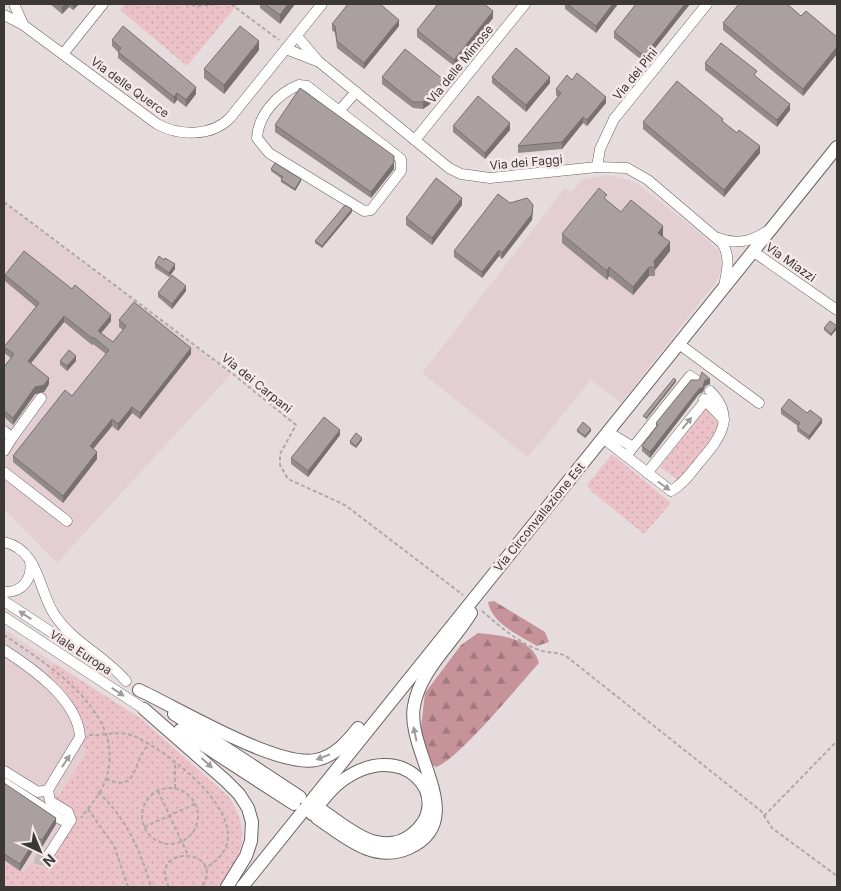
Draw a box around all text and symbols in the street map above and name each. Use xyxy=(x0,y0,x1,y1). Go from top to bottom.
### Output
street label: Via delle Mimose xyxy=(424,22,496,106)
street label: Via dei Pini xyxy=(610,45,661,103)
street label: Via delle Querce xyxy=(88,54,172,120)
street label: Via dei Faggi xyxy=(489,151,563,173)
street label: Via Miazzi xyxy=(763,239,819,285)
street label: Via dei Carpani xyxy=(219,350,295,416)
one-way arrow xyxy=(682,417,693,430)
street label: Via Circonvallazione Est xyxy=(490,459,588,575)
one-way arrow xyxy=(657,481,671,491)
one-way arrow xyxy=(18,610,32,620)
street label: Viale Europa xyxy=(47,626,115,678)
one-way arrow xyxy=(111,687,125,696)
one-way arrow xyxy=(411,726,419,741)
one-way arrow xyxy=(315,753,330,761)
one-way arrow xyxy=(61,755,71,768)
one-way arrow xyxy=(201,757,213,769)
north arrow xyxy=(15,826,65,876)
text: N xyxy=(40,851,59,871)

